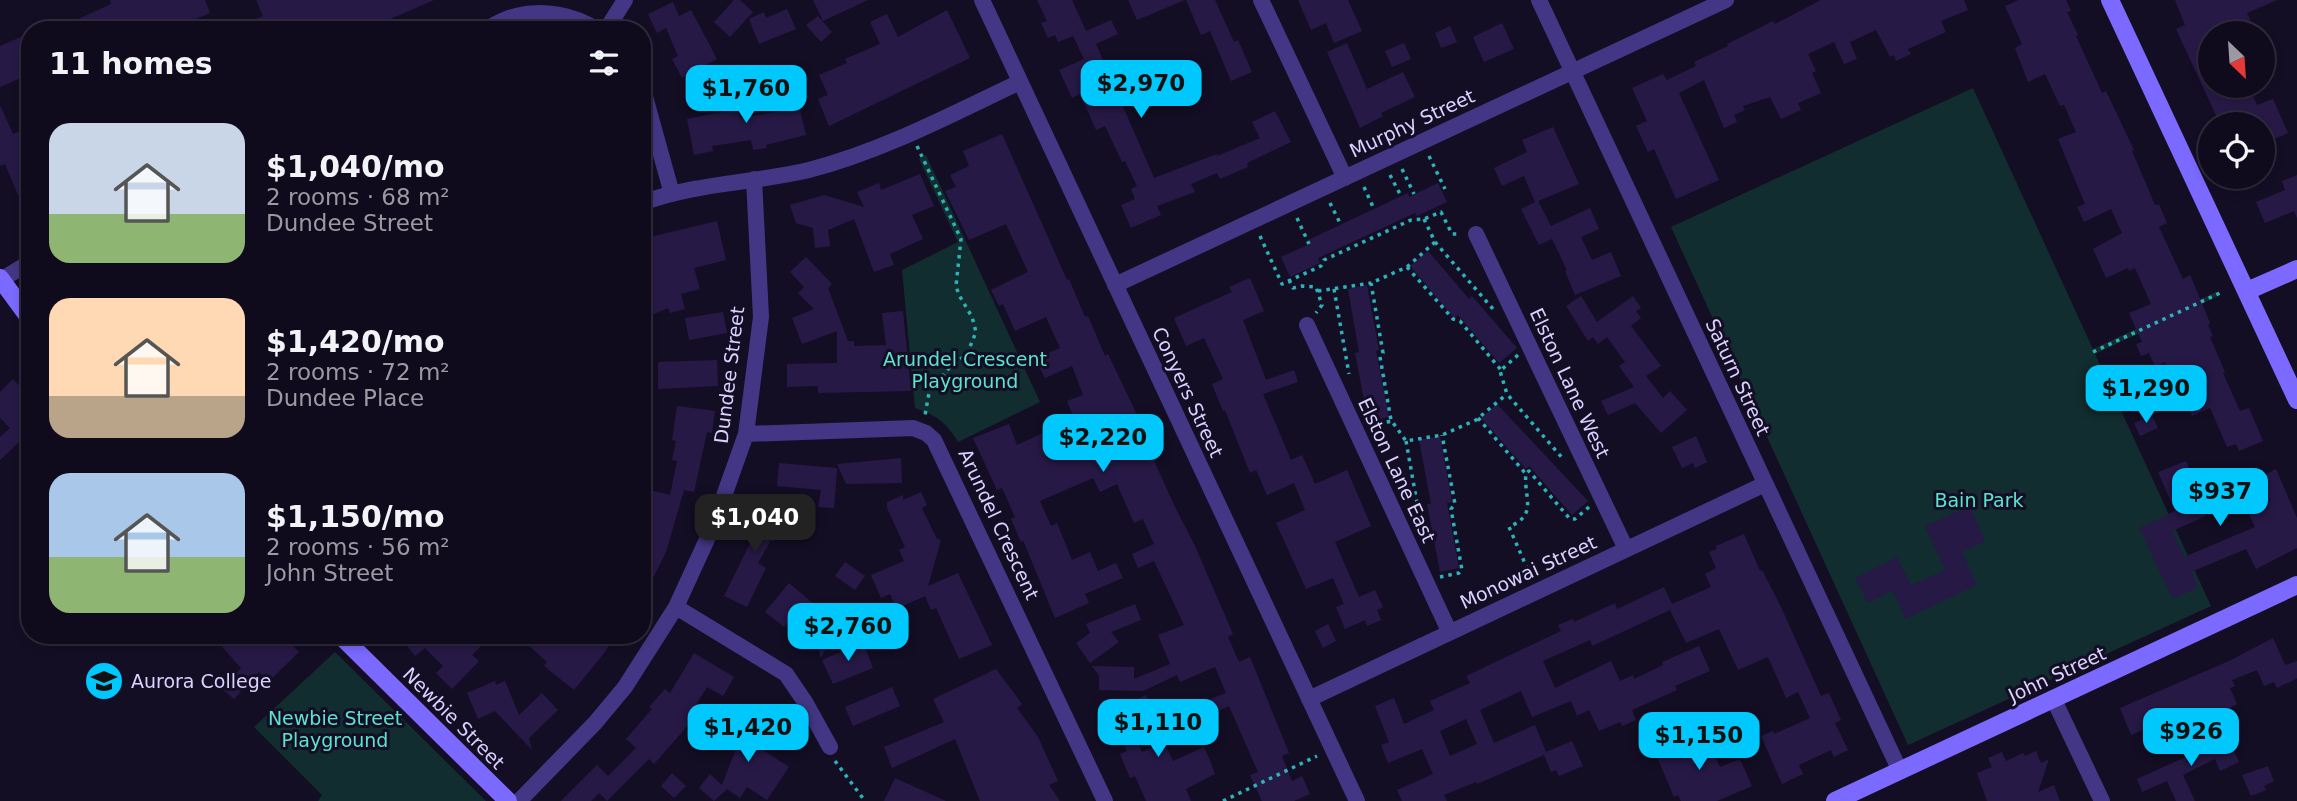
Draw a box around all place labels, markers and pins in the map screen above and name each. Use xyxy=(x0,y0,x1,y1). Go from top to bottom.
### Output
pin: $2,970 xyxy=(1084,60,1198,120)
pin: $1,760 xyxy=(689,66,803,125)
pin: $1,290 xyxy=(2089,366,2203,425)
pin: $2,220 xyxy=(1046,414,1160,474)
pin: $937 xyxy=(2179,468,2261,528)
pin: $1,040 xyxy=(698,494,812,554)
pin: $2,760 xyxy=(791,604,905,663)
school or university icon: Aurora College xyxy=(83,660,125,702)
place label: Aurora College xyxy=(131,670,271,692)
pin: $1,110 xyxy=(1101,700,1215,759)
pin: $1,420 xyxy=(691,704,805,764)
pin: $926 xyxy=(2150,708,2232,768)
pin: $1,150 xyxy=(1642,712,1756,772)

